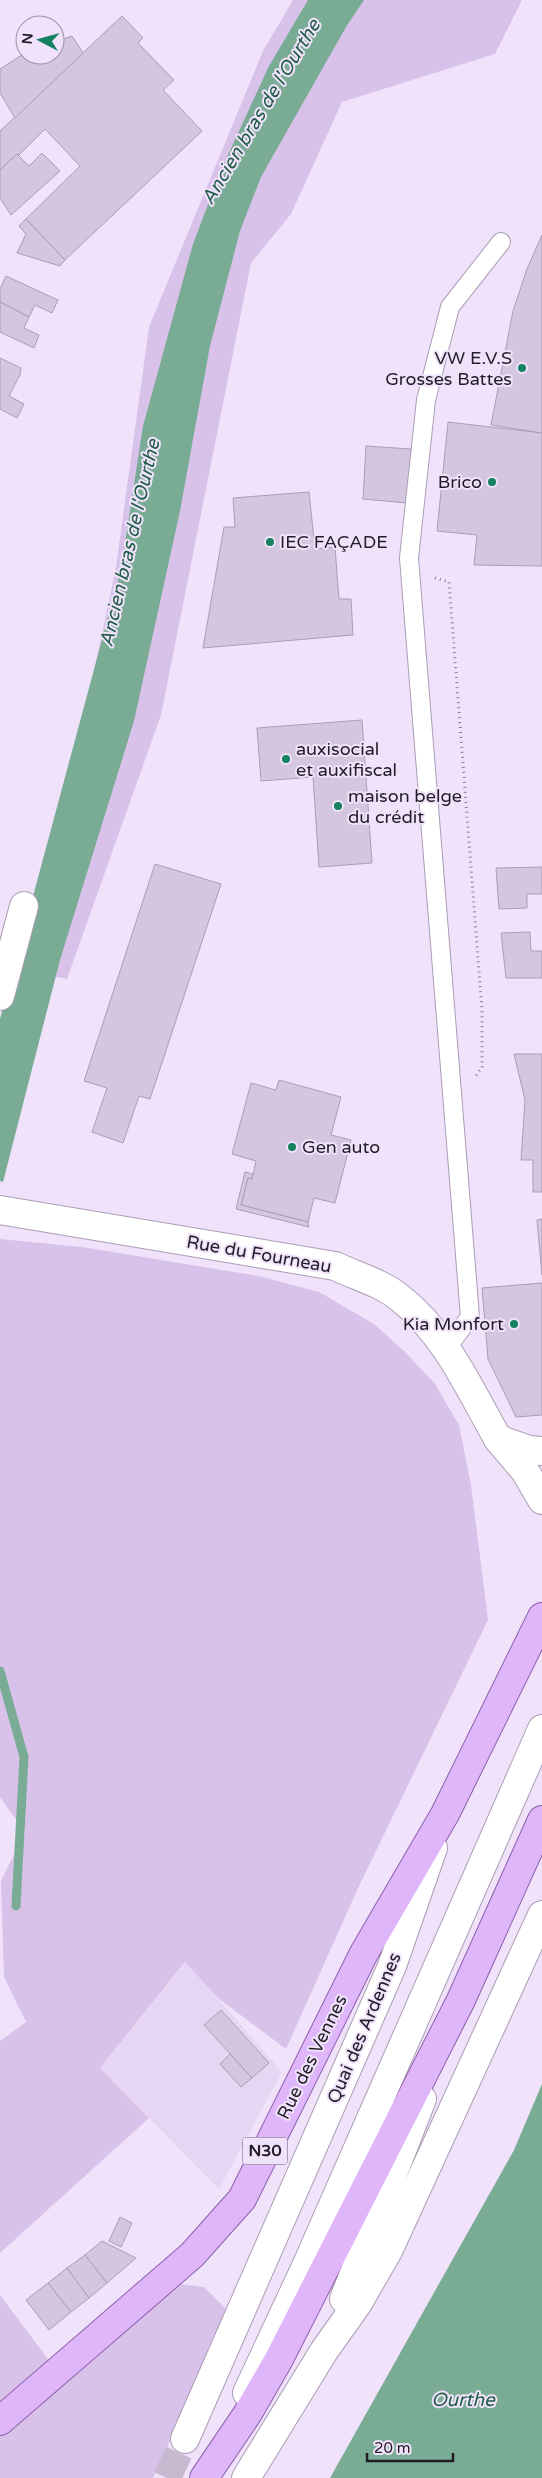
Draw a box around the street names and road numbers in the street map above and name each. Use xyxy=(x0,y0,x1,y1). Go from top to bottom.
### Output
street label: Rue du Fourneau xyxy=(185,1230,333,1278)
street label: Quai des Ardennes xyxy=(322,1949,406,2107)
street label: Rue des Vennes xyxy=(272,1991,352,2123)
road number: N30 xyxy=(242,2138,288,2164)

